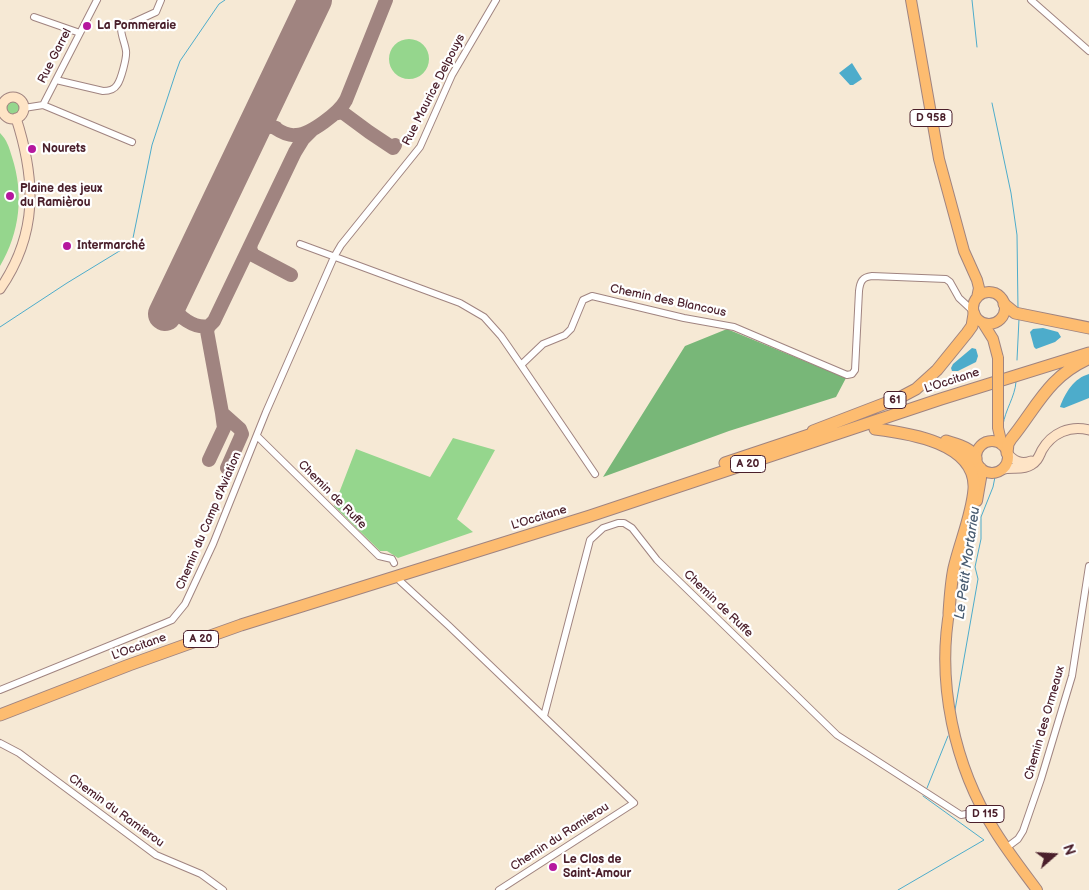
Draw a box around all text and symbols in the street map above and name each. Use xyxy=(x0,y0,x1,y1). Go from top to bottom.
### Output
place label: La Pommeraie xyxy=(97,19,176,33)
marker: La Pommeraie xyxy=(81,20,93,32)
street label: Rue Garrel xyxy=(35,26,75,86)
street label: Rue Maurice Delpouys xyxy=(400,32,468,148)
road number: D 958 xyxy=(910,110,952,126)
place label: Nourets xyxy=(42,142,86,156)
marker: Nourets xyxy=(26,143,38,155)
place label: Plaine des jeux du Ramièrou xyxy=(20,182,102,210)
marker: Plaine des jeux du Ramièrou xyxy=(4,190,16,202)
place label: Intermarché xyxy=(77,239,145,253)
marker: Intermarché xyxy=(61,240,73,252)
street label: Chemin des Blancous xyxy=(609,282,727,320)
street label: L'Occitane xyxy=(923,365,981,397)
road number: 61 xyxy=(884,392,906,408)
street label: Chemin du Camp d'Aviation xyxy=(173,450,245,592)
road number: A 20 xyxy=(730,456,766,472)
street label: Chemin de Ruffe xyxy=(295,458,369,532)
street label: L'Occitane xyxy=(510,503,568,533)
water label: Le Petit Mortarieu xyxy=(952,506,984,620)
street label: Chemin de Ruffe xyxy=(680,567,756,641)
street label: L'Occitane xyxy=(110,630,168,664)
road number: A 20 xyxy=(184,630,218,648)
street label: Chemin des Ormeaux xyxy=(1022,664,1068,782)
street label: Chemin du Ramierou xyxy=(65,772,167,850)
street label: Chemin du Ramierou xyxy=(508,800,612,874)
road number: D 115 xyxy=(966,806,1004,822)
north arrow xyxy=(1029,830,1079,880)
text: N xyxy=(1059,842,1078,858)
place label: Le Clos de Saint-Amour xyxy=(563,853,631,881)
marker: Le Clos de Saint-Amour xyxy=(547,861,559,873)

